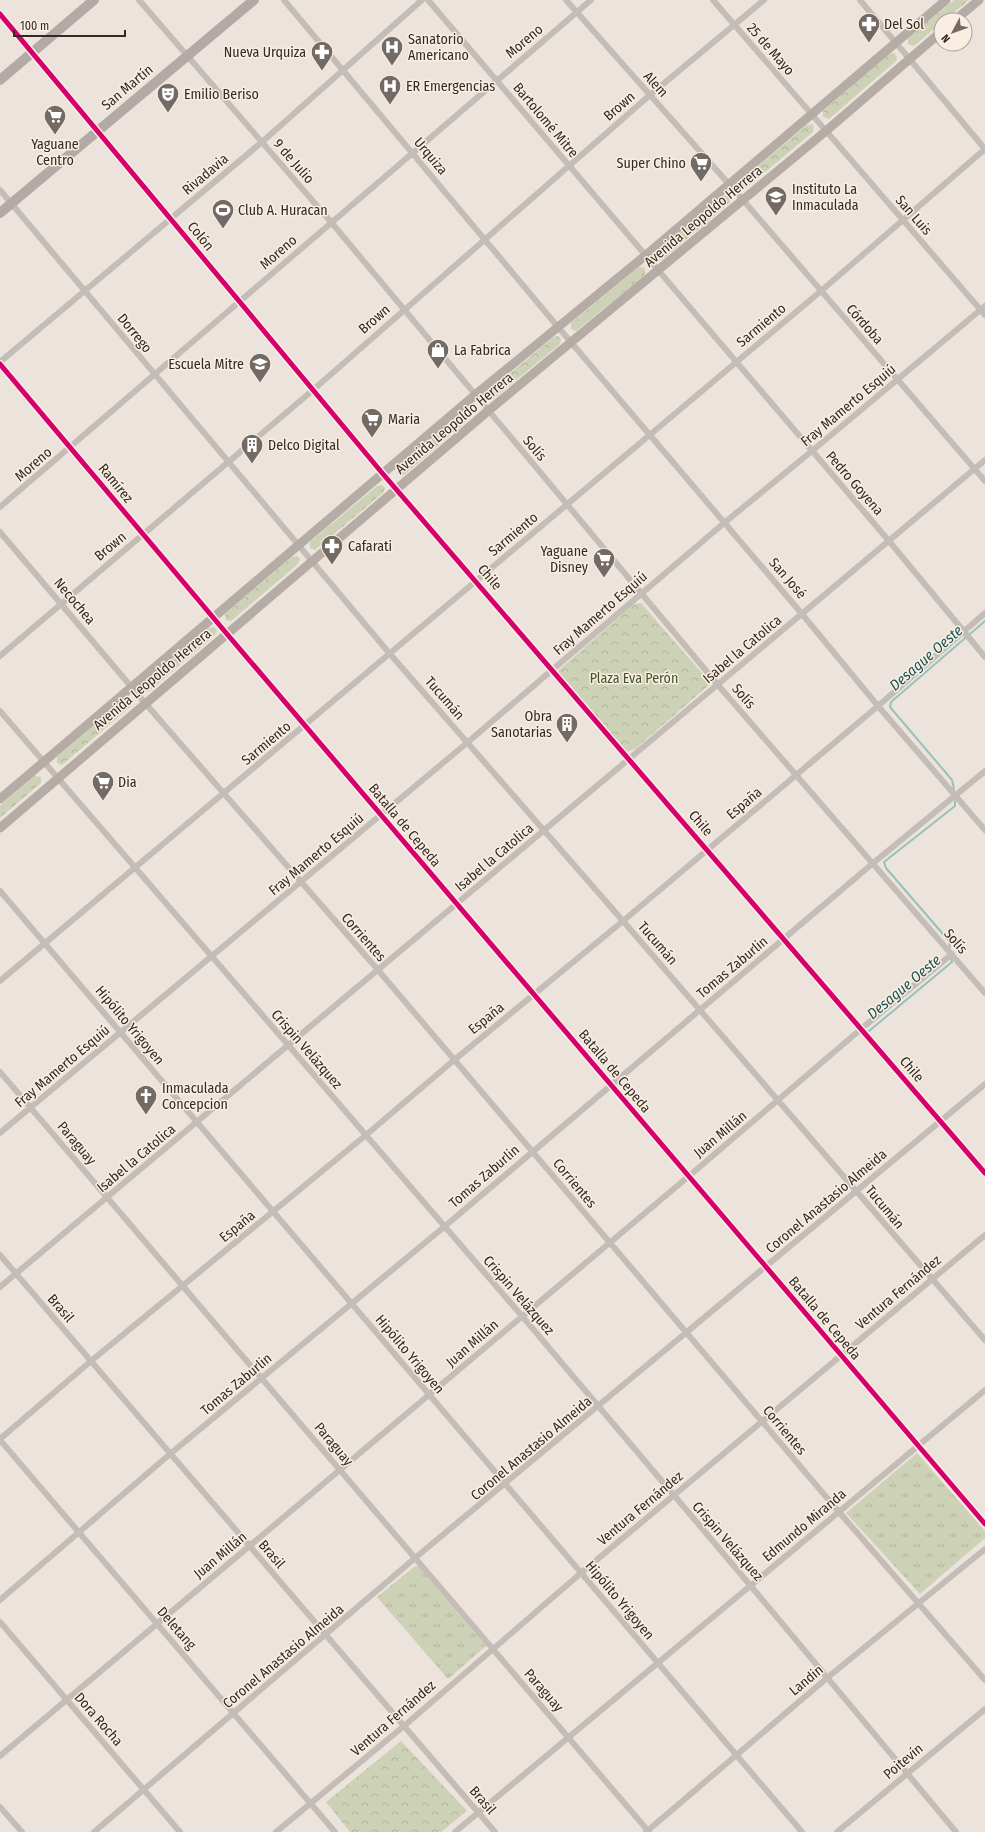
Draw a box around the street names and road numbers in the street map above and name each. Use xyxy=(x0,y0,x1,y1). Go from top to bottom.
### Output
street label: 25 de Mayo xyxy=(743,20,798,79)
street label: Moreno xyxy=(502,21,546,62)
street label: San Martín xyxy=(98,61,156,114)
street label: Alem xyxy=(640,68,672,101)
street label: Bartolomé Mitre xyxy=(509,79,582,161)
street label: Brown xyxy=(600,88,639,125)
street label: Urquiza xyxy=(410,134,451,178)
street label: 9 de Julio xyxy=(270,136,318,187)
street label: Rivadavia xyxy=(179,150,232,199)
street label: Avenida Leopoldo Herrera xyxy=(641,162,766,271)
street label: San Luis xyxy=(892,192,936,239)
street label: Colón xyxy=(184,218,217,254)
street label: Moreno xyxy=(256,232,300,273)
street label: Sarmiento xyxy=(733,300,789,351)
street label: Brown xyxy=(355,301,394,338)
street label: Córdoba xyxy=(843,301,887,348)
street label: Dorrego xyxy=(114,310,156,356)
street label: Fray Mamerto Esquiú xyxy=(797,361,899,450)
street label: Avenida Leopoldo Herrera xyxy=(392,369,517,478)
street label: Solís xyxy=(519,432,550,464)
street label: Moreno xyxy=(11,444,55,485)
street label: Pedro Goyena xyxy=(822,448,887,519)
street label: Ramírez xyxy=(95,460,137,507)
street label: Sarmiento xyxy=(485,509,541,560)
street label: Brown xyxy=(91,528,130,564)
street label: San José xyxy=(765,554,810,602)
street label: Chile xyxy=(474,561,505,594)
street label: Fray Mamerto Esquiú xyxy=(550,568,651,659)
street label: Necochea xyxy=(50,575,99,628)
street label: Isabel la Catolica xyxy=(700,612,785,687)
street label: Avenida Leopoldo Herrera xyxy=(90,625,215,734)
street label: Tucumán xyxy=(421,673,468,723)
street label: Solís xyxy=(728,680,759,712)
street label: Sarmiento xyxy=(238,718,294,769)
street label: Batalla de Cepeda xyxy=(365,780,444,870)
street label: España xyxy=(723,784,766,823)
street label: Chile xyxy=(685,807,716,840)
street label: Fray Mamerto Esquiú xyxy=(265,810,367,899)
street label: Isabel la Catolica xyxy=(452,820,537,895)
street label: Corrientes xyxy=(338,909,389,965)
street label: Tucumán xyxy=(634,918,681,968)
street label: Solís xyxy=(940,925,971,957)
street label: Tomas Zaburlin xyxy=(693,933,771,1002)
street label: Hipólito Yrigoyen xyxy=(92,982,168,1068)
street label: España xyxy=(465,999,508,1038)
street label: Crispin Velázquez xyxy=(267,1006,346,1093)
street label: Fray Mamerto Esquiú xyxy=(11,1022,113,1111)
street label: Batalla de Cepeda xyxy=(575,1026,654,1116)
street label: Chile xyxy=(896,1053,927,1086)
street label: Juan Millán xyxy=(690,1107,750,1161)
street label: Paraguay xyxy=(54,1118,100,1169)
street label: Isabel la Catolica xyxy=(94,1121,179,1196)
street label: Tomas Zaburlin xyxy=(446,1141,523,1211)
street label: Coronel Anastasio Almeida xyxy=(762,1146,890,1257)
street label: Corrientes xyxy=(549,1155,600,1211)
street label: Tucumán xyxy=(862,1182,908,1232)
street label: España xyxy=(216,1207,259,1246)
street label: Ventura Fernández xyxy=(852,1251,945,1333)
street label: Crispin Velázquez xyxy=(479,1252,558,1339)
street label: Batalla de Cepeda xyxy=(785,1273,864,1363)
street label: Brasil xyxy=(44,1291,78,1326)
street label: Hipólito Yrigoyen xyxy=(372,1311,448,1397)
street label: Juan Millán xyxy=(443,1316,502,1371)
street label: Tomas Zaburlin xyxy=(197,1350,275,1419)
street label: Coronel Anastasio Almeida xyxy=(467,1393,595,1504)
street label: Corrientes xyxy=(759,1402,810,1458)
street label: Paraguay xyxy=(311,1419,357,1470)
street label: Ventura Fernández xyxy=(594,1467,687,1549)
street label: Edmundo Miranda xyxy=(759,1485,850,1565)
street label: Crispin Velázquez xyxy=(688,1498,767,1585)
street label: Juan Millán xyxy=(190,1528,250,1582)
street label: Brasil xyxy=(255,1537,289,1572)
street label: Hipólito Yrigoyen xyxy=(582,1557,658,1643)
street label: Coronel Anastasio Almeida xyxy=(219,1601,347,1712)
street label: Deletang xyxy=(154,1604,200,1653)
street label: Landin xyxy=(786,1661,827,1699)
street label: Paraguay xyxy=(520,1665,567,1716)
street label: Ventura Fernández xyxy=(348,1677,439,1760)
street label: Dora Rocha xyxy=(71,1689,126,1750)
street label: Poitevín xyxy=(880,1740,926,1783)
street label: Brasil xyxy=(466,1783,500,1818)

